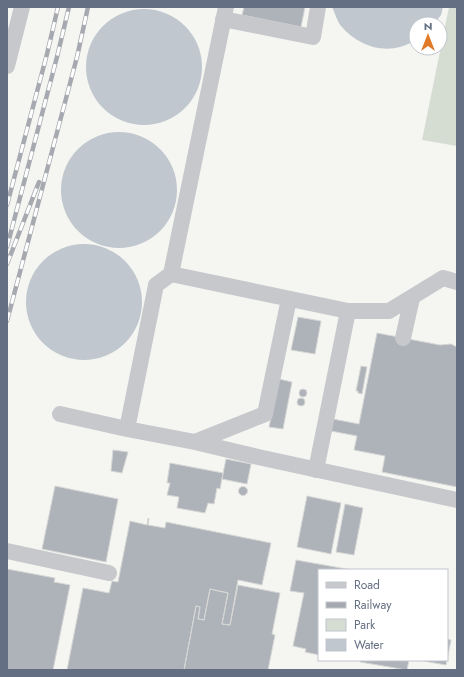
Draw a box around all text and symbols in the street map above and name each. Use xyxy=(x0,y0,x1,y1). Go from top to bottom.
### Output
north arrow xyxy=(408,16,448,56)
text: N xyxy=(424,18,432,34)
legend xyxy=(318,569,448,661)
text: Road xyxy=(354,576,380,594)
text: Railway xyxy=(354,596,392,614)
text: Park xyxy=(354,616,376,634)
text: Water xyxy=(354,636,385,654)

